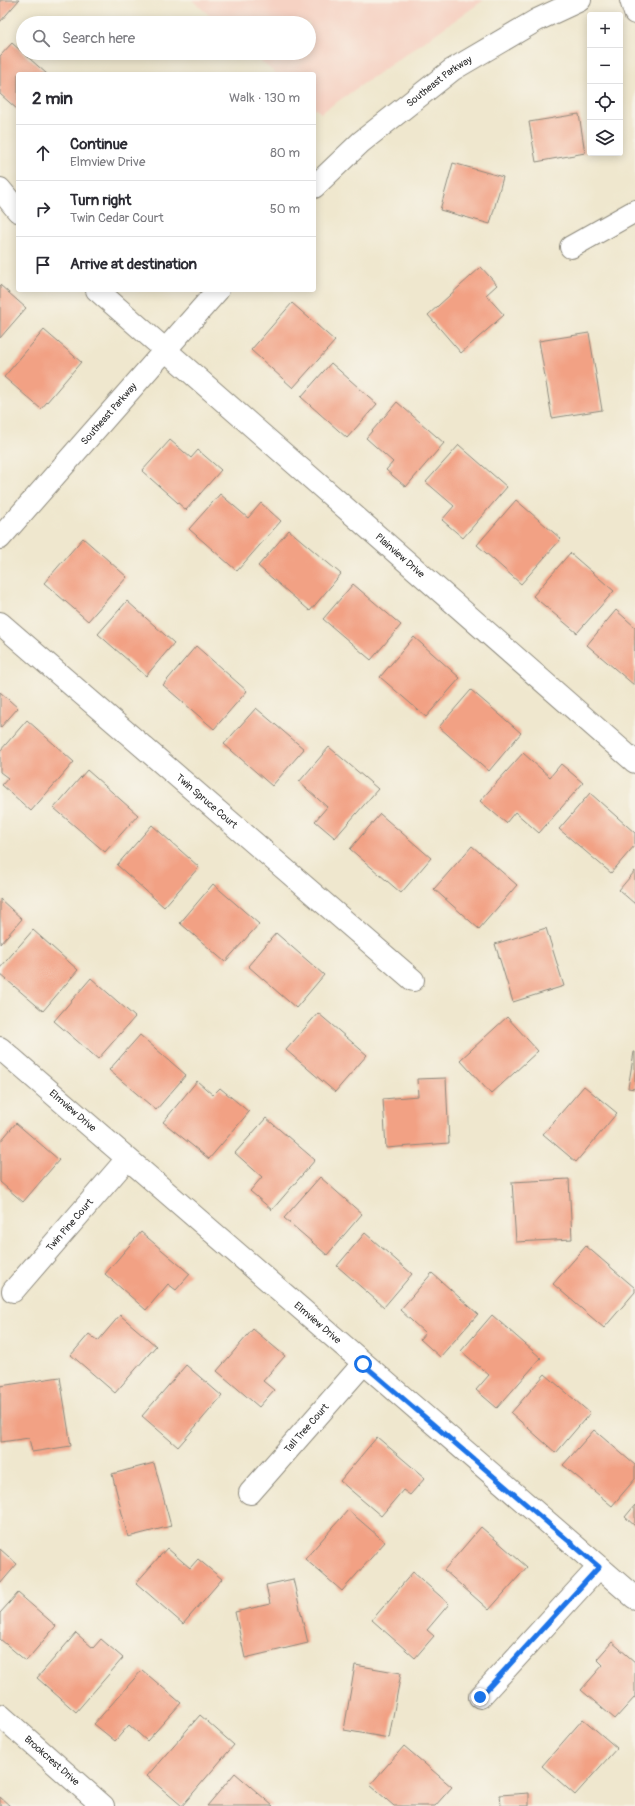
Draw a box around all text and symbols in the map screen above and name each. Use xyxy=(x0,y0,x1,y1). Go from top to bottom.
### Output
map controls xyxy=(587,12,623,156)
button: + xyxy=(587,12,623,48)
search box xyxy=(16,16,316,60)
icon: search xyxy=(30,27,52,49)
text: Search here xyxy=(62,29,135,48)
button: − xyxy=(587,48,623,84)
street label: Southeast Parkway xyxy=(404,53,475,110)
button: locate xyxy=(587,84,623,120)
text: 2 min xyxy=(32,88,73,109)
text: Walk · 130 m xyxy=(229,90,300,106)
button: layers xyxy=(587,120,623,156)
text: Continue xyxy=(70,135,128,154)
icon: ahead xyxy=(32,142,54,164)
text: 80 m xyxy=(270,145,300,161)
text: Elmview Drive xyxy=(70,154,145,170)
text: Turn right xyxy=(70,191,131,210)
icon: right xyxy=(32,198,54,220)
text: 50 m xyxy=(270,201,300,217)
text: Twin Cedar Court xyxy=(70,210,164,226)
icon: arrive xyxy=(32,254,54,276)
text: Arrive at destination xyxy=(70,255,197,274)
street label: Southeast Parkway xyxy=(79,380,140,448)
street label: Plainview Drive xyxy=(373,531,427,581)
street label: Twin Spruce Court xyxy=(173,772,240,832)
street label: Elmview Drive xyxy=(47,1087,98,1134)
street label: Twin Pine Court xyxy=(44,1196,97,1254)
street label: Elmview Drive xyxy=(292,1299,343,1347)
route start xyxy=(354,1355,372,1373)
street label: Tall Tree Court xyxy=(282,1401,332,1455)
route end xyxy=(471,1688,489,1706)
street label: Brookcrest Drive xyxy=(22,1733,82,1788)

